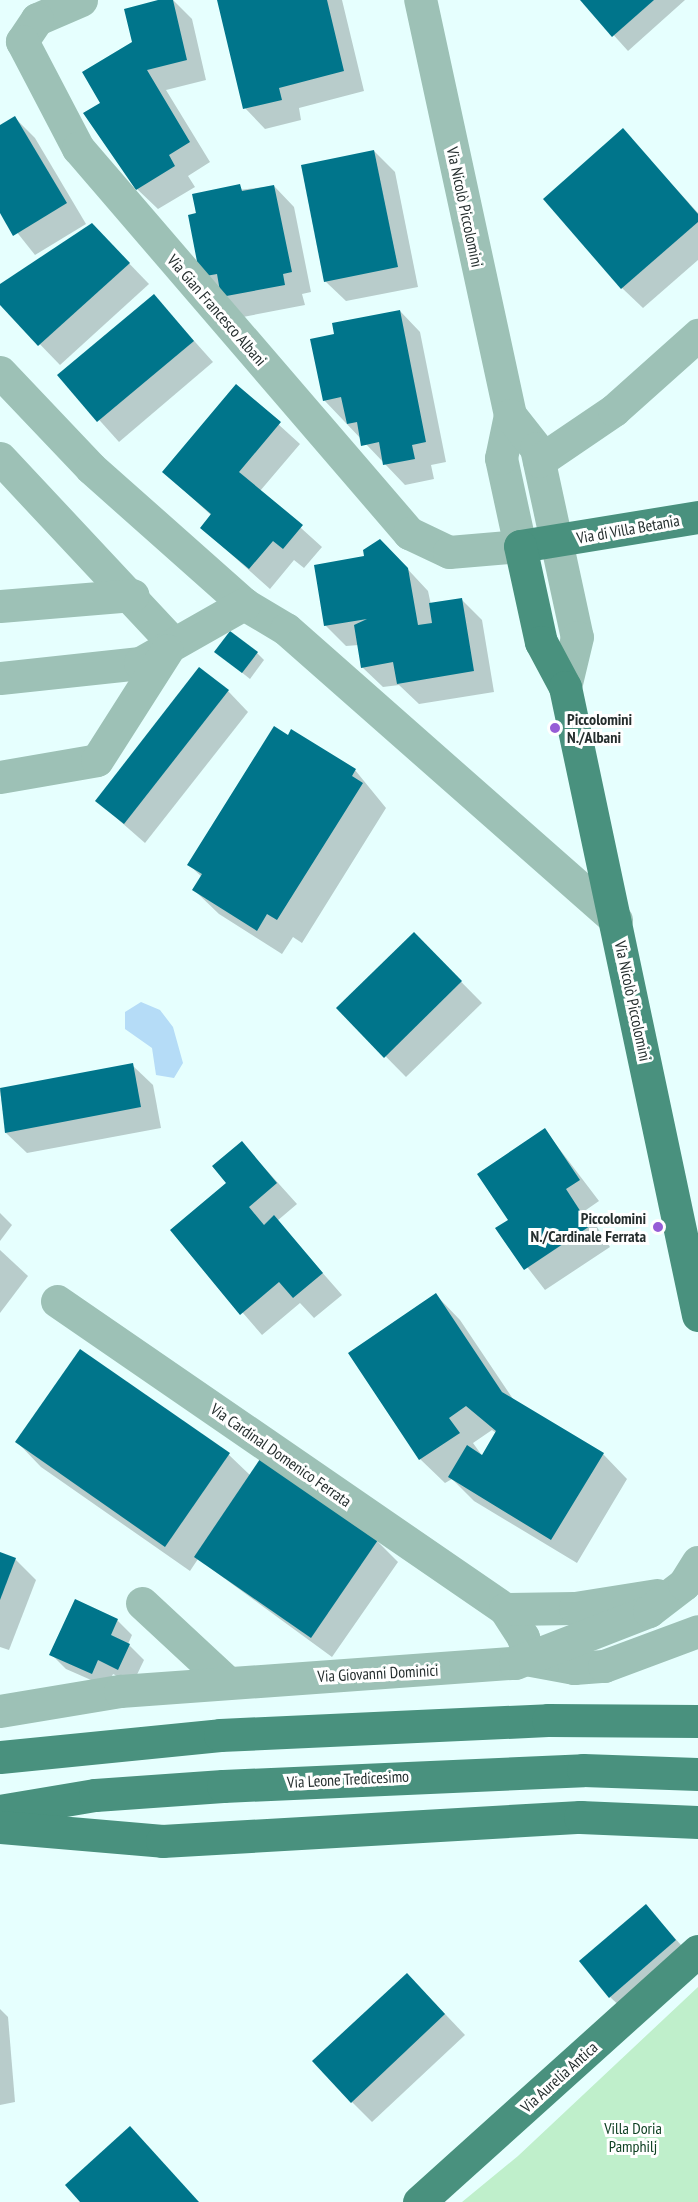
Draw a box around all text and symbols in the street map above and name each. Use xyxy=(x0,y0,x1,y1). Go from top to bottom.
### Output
street label: Via Nicolò Piccolomini xyxy=(443,145,487,269)
street label: Via Gian Francesco Albani xyxy=(163,250,271,370)
street label: Via di Villa Betania xyxy=(575,510,681,548)
place label: Piccolomini N./Albani xyxy=(567,709,632,747)
marker: Piccolomini N./Albani xyxy=(548,721,562,735)
street label: Via Nicolò Piccolomini xyxy=(611,939,655,1063)
place label: Piccolomini N./Cardinale Ferrata xyxy=(531,1208,646,1246)
marker: Piccolomini N./Cardinale Ferrata xyxy=(651,1220,665,1234)
street label: Via Cardinal Domenico Ferrata xyxy=(207,1399,355,1511)
street label: Via Giovanni Dominici xyxy=(317,1660,439,1686)
street label: Via Leone Tredicesimo xyxy=(286,1766,410,1792)
street label: Via Aurelia Antica xyxy=(516,2037,602,2117)
park label: Villa Doria Pamphilj xyxy=(604,2118,662,2156)

